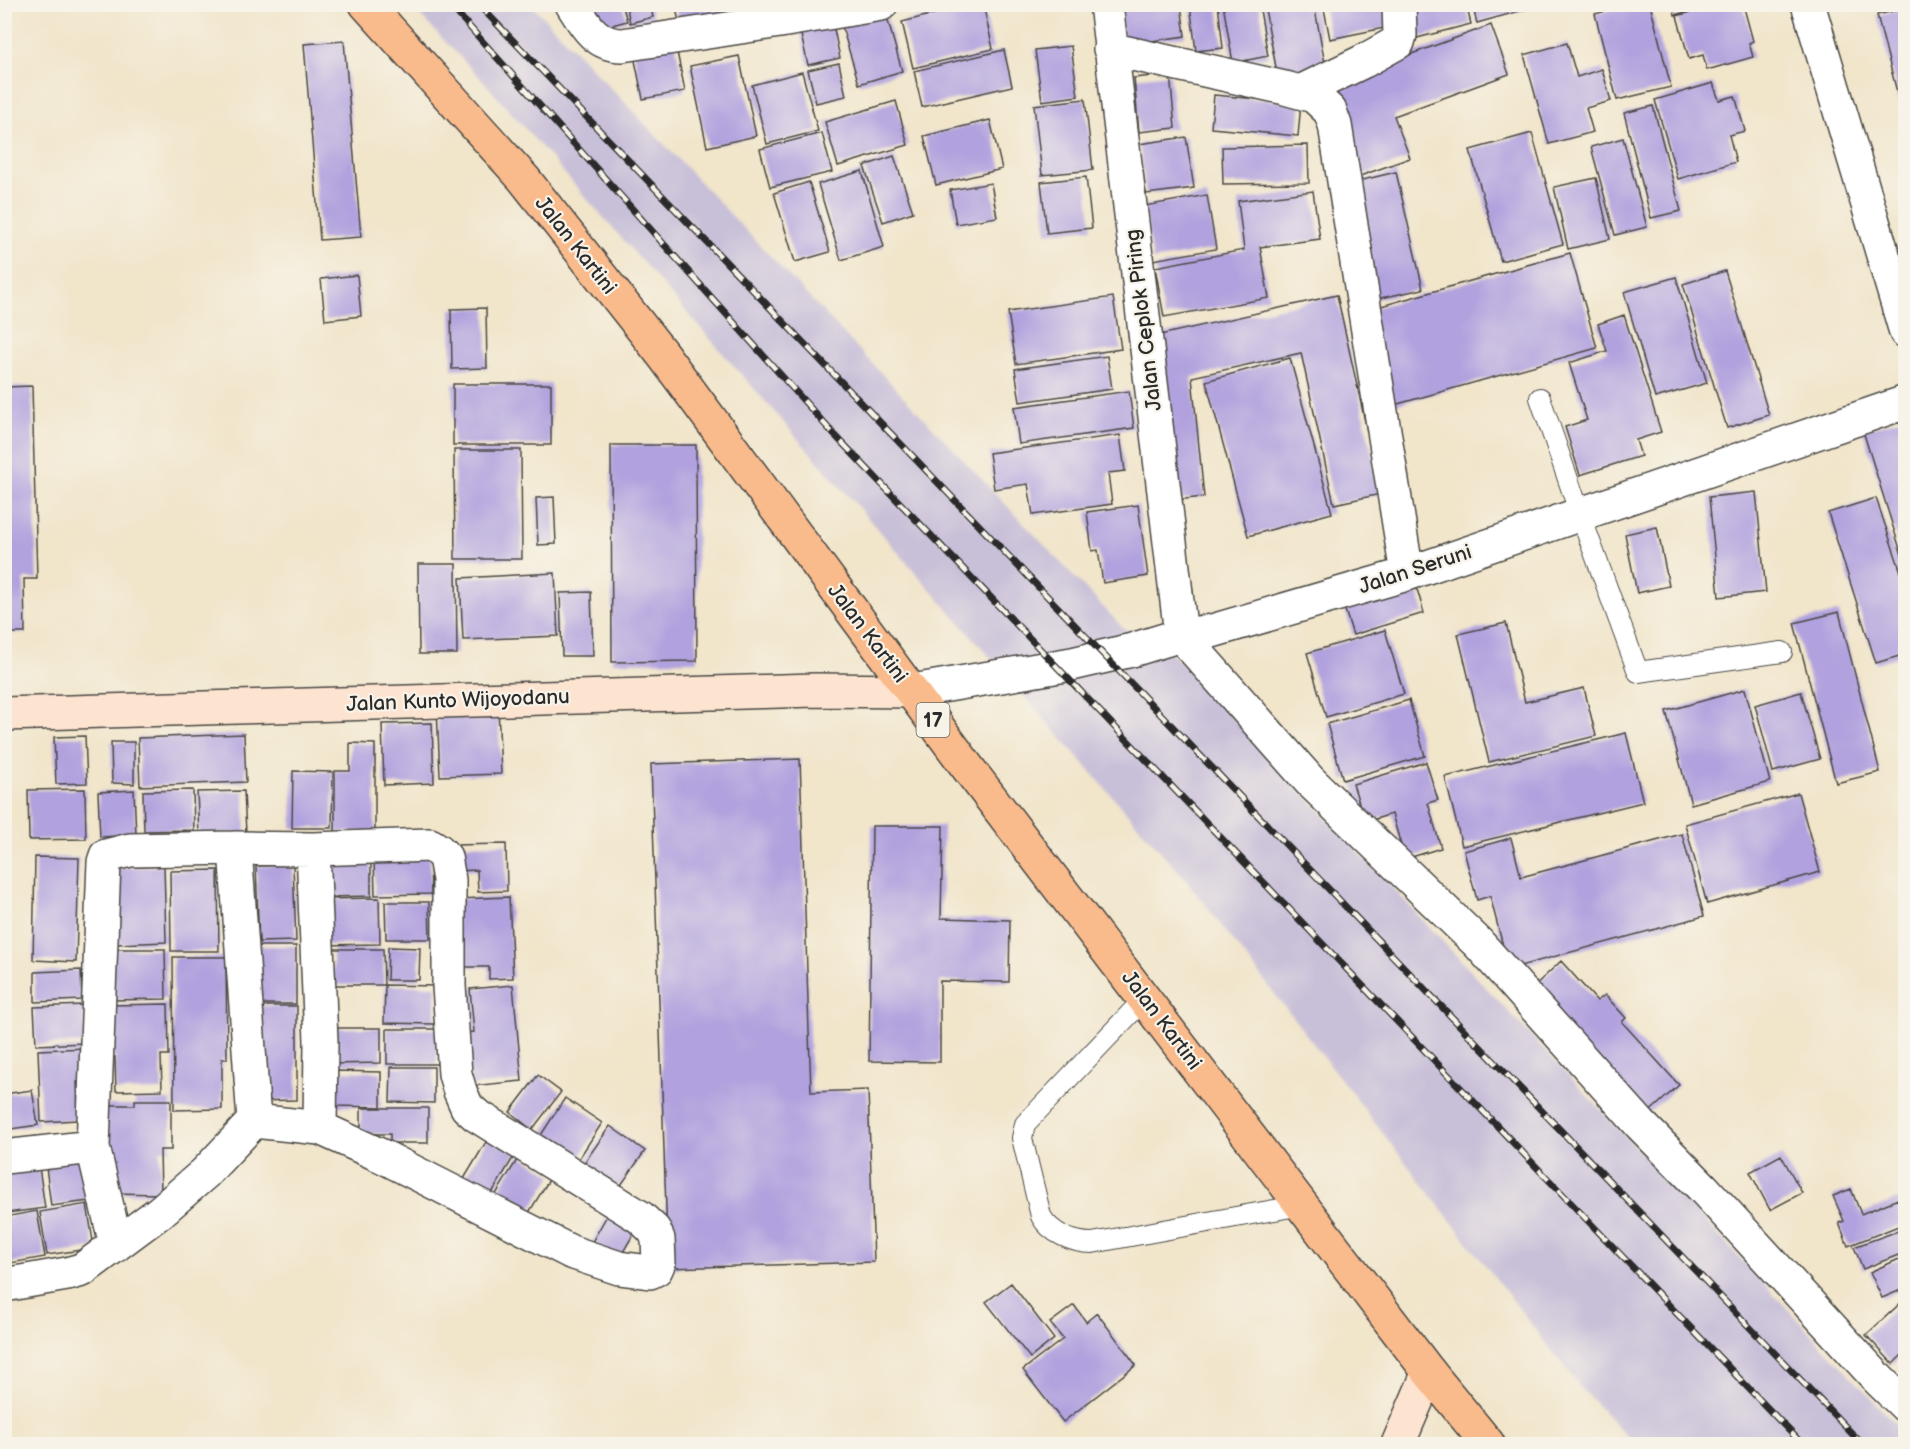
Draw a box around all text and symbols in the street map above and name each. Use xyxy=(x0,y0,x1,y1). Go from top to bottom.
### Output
street label: Jalan Kartini xyxy=(530,191,622,299)
street label: Jalan Ceplok Piring xyxy=(1120,228,1167,412)
street label: Jalan Seruni xyxy=(1356,539,1475,599)
street label: Jalan Kartini xyxy=(822,579,913,688)
street label: Jalan Kunto Wijoyodanu xyxy=(346,684,570,717)
road number: 17 xyxy=(916,703,950,737)
street label: Jalan Kartini xyxy=(1116,966,1207,1075)

